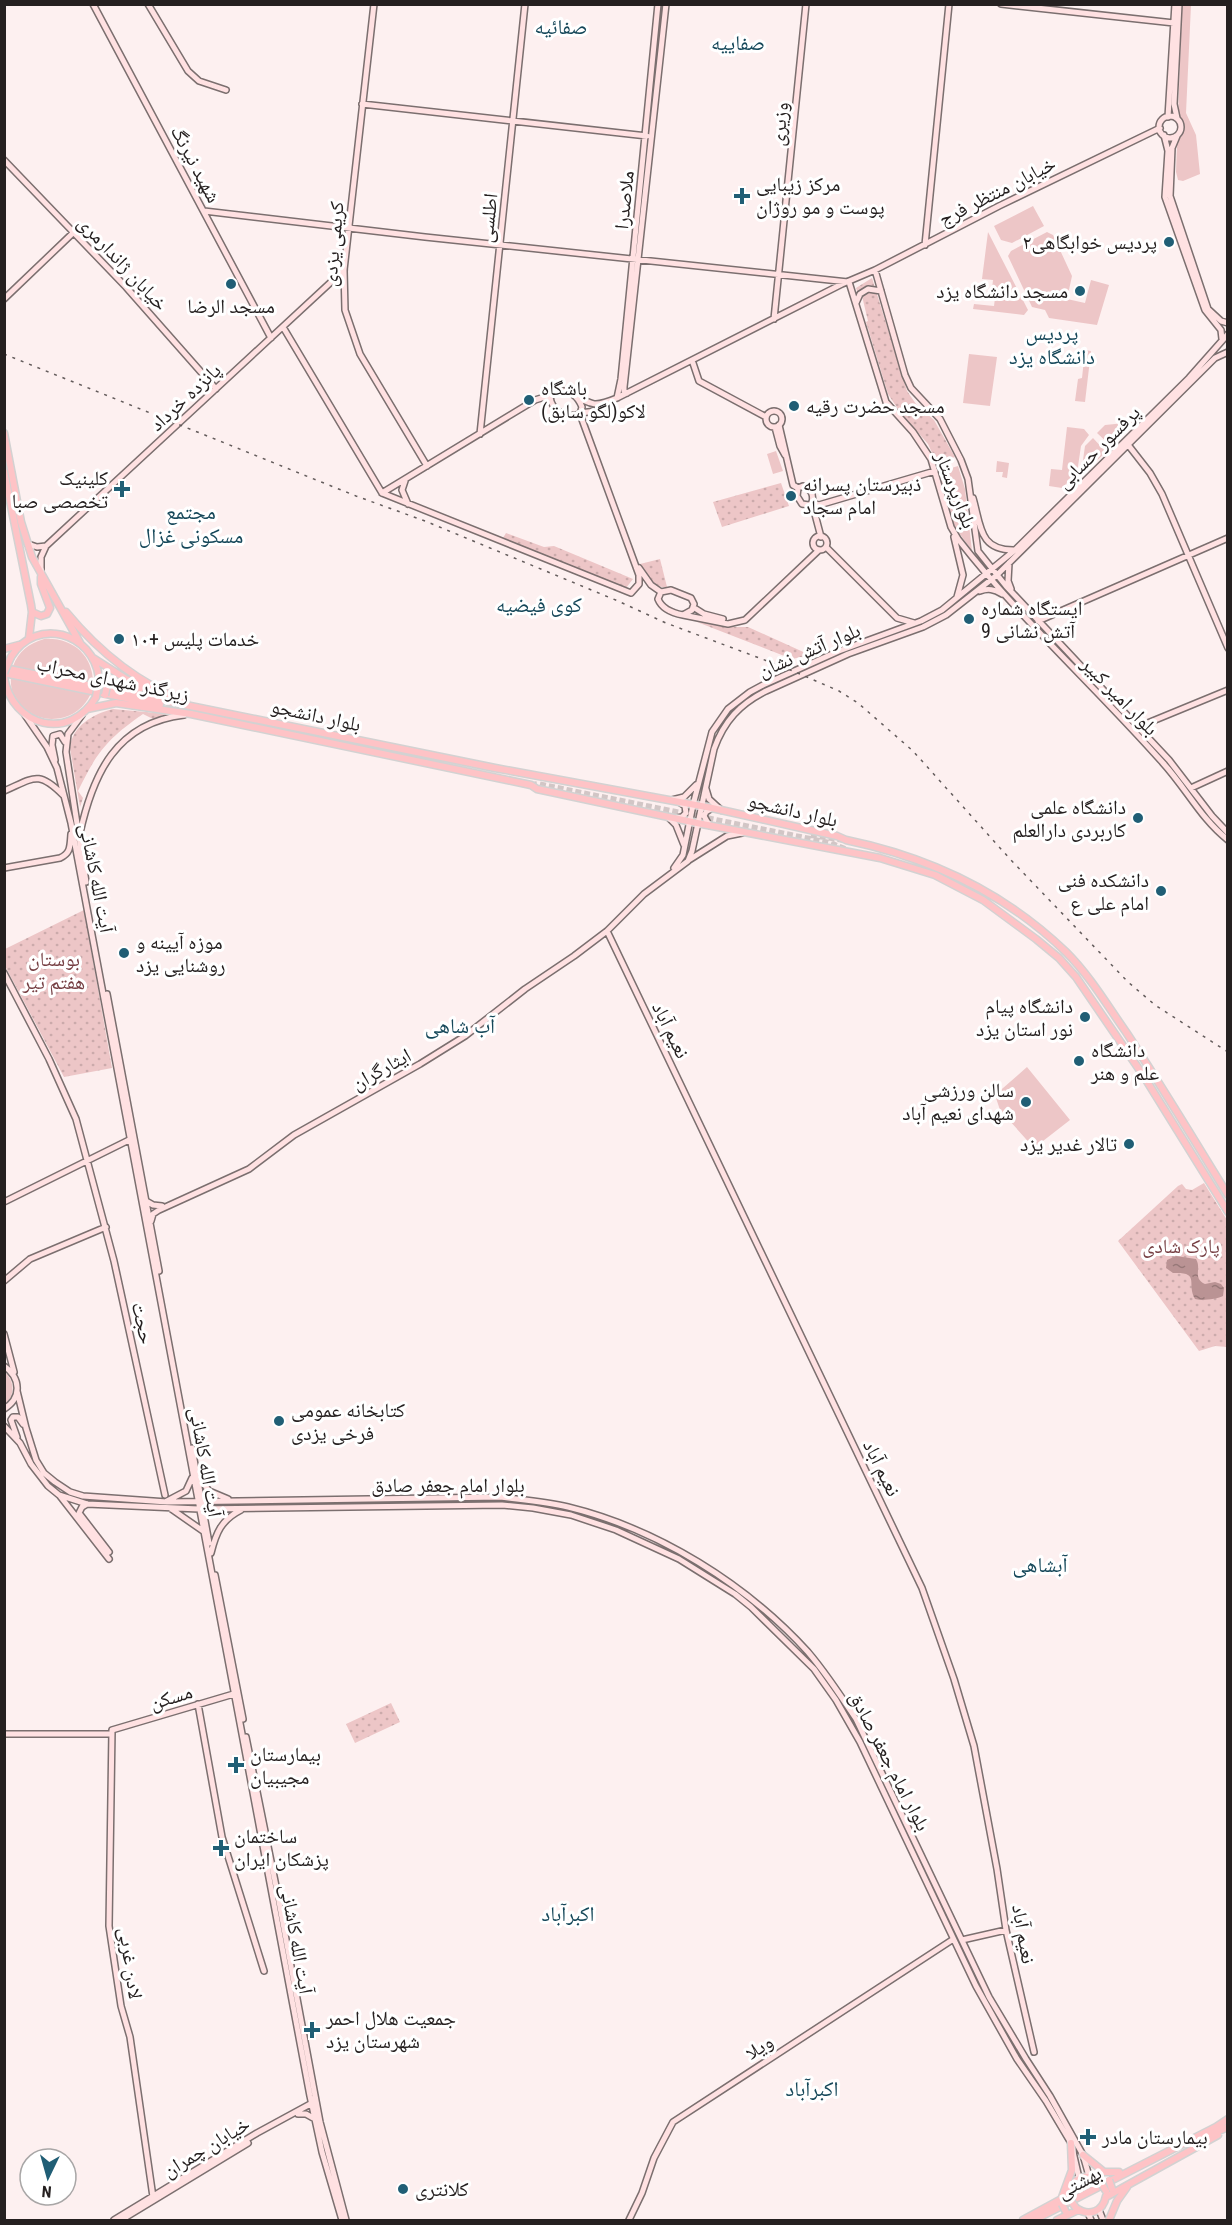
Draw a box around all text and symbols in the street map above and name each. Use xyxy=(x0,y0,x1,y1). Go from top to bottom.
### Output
district label: صفائیه xyxy=(535,15,587,39)
district label: صفاییه xyxy=(711,31,765,55)
street label: وزیری xyxy=(765,101,793,147)
street label: شهید نیرنگ xyxy=(166,121,226,207)
street label: خیابان منتظر فرج xyxy=(934,151,1060,232)
street label: ملاصدرا xyxy=(609,169,639,231)
place label: مرکز زیبایی پوست و مو روژان xyxy=(756,172,885,219)
marker: مرکز زیبایی پوست و مو روژان xyxy=(733,187,751,205)
street label: اطلسى xyxy=(473,192,503,244)
street label: کریمی یزدی xyxy=(317,200,349,288)
street label: خیابان ژاندارمری xyxy=(73,210,173,316)
place label: پردیس خوابگاهی٢ xyxy=(1023,230,1157,254)
marker: پردیس خوابگاهی٢ xyxy=(1162,235,1176,249)
marker: مسجد الرضا xyxy=(224,277,238,291)
place label: مسجد دانشگاه یزد xyxy=(936,279,1068,303)
marker: مسجد دانشگاه یزد xyxy=(1073,284,1087,298)
place label: مسجد الرضا xyxy=(187,294,275,318)
district label: پردیس دانشگاه یزد xyxy=(1009,321,1095,369)
street label: پانزده خرداد xyxy=(144,358,226,436)
place label: باشگاه لاکو(لگو سابق) xyxy=(541,376,646,423)
marker: باشگاه لاکو(لگو سابق) xyxy=(522,393,536,407)
place label: مسجد حضرت رقیه xyxy=(806,394,945,418)
marker: مسجد حضرت رقیه xyxy=(787,399,801,413)
street label: پرفسور حسابی xyxy=(1051,400,1145,494)
street label: بلوارپرستار xyxy=(930,447,982,532)
place label: کلینیک تخصصی صبا xyxy=(12,466,108,513)
place label: ذبیرستان پسرانه امام سجاد xyxy=(803,472,921,521)
marker: کلینیک تخصصی صبا xyxy=(113,480,131,498)
marker: ذبیرستان پسرانه امام سجاد xyxy=(784,489,798,503)
district label: مجتمع مسکونی غزال xyxy=(139,500,243,549)
district label: کوی فیضیه xyxy=(496,593,582,617)
place label: ایستگاه شماره 9 آتش نشانی xyxy=(981,596,1082,643)
marker: ایستگاه شماره 9 آتش نشانی xyxy=(962,612,976,626)
street label: بلوار آتش نشان xyxy=(754,618,864,682)
place label: خدمات پلیس +۱۰ xyxy=(131,627,259,651)
marker: خدمات پلیس +۱۰ xyxy=(112,632,126,646)
street label: زیرگذر شهدای محراب xyxy=(34,651,192,707)
street label: بلوار امیر کبیر xyxy=(1076,651,1163,740)
street label: بلوار دانشجو xyxy=(269,694,363,736)
street label: بلوار دانشجو xyxy=(746,788,840,832)
place label: دانشگاه علمی کاربردی دارالعلم xyxy=(1013,795,1126,844)
marker: دانشگاه علمی کاربردی دارالعلم xyxy=(1131,811,1145,825)
street label: آیت الله کاشانی xyxy=(75,821,120,936)
place label: دانشکده فنی امام علی ع xyxy=(1058,868,1149,917)
marker: دانشکده فنی امام علی ع xyxy=(1154,884,1168,898)
place label: موزه آیینه و روشنایی یزد xyxy=(136,930,226,977)
marker: موزه آیینه و روشنایی یزد xyxy=(117,946,131,960)
park label: بوستان هفتم تیر xyxy=(22,947,85,996)
place label: دانشگاه پیام نور استان یزد xyxy=(976,994,1073,1041)
street label: نعیم آباد xyxy=(645,998,695,1063)
marker: دانشگاه پیام نور استان یزد xyxy=(1078,1010,1092,1024)
district label: آب شاهی xyxy=(425,1014,496,1039)
place label: دانشگاه علم و هنر xyxy=(1090,1038,1159,1087)
street label: ایثارگران xyxy=(347,1043,415,1095)
marker: دانشگاه علم و هنر xyxy=(1072,1054,1086,1068)
place label: سالن ورزشی شهدای نعیم آباد xyxy=(902,1078,1014,1127)
marker: سالن ورزشی شهدای نعیم آباد xyxy=(1019,1095,1033,1109)
place label: تالار غدیر یزد xyxy=(1020,1132,1117,1156)
marker: تالار غدیر یزد xyxy=(1122,1137,1136,1151)
park label: پارک شادی xyxy=(1142,1234,1220,1258)
street label: حجت xyxy=(127,1300,160,1347)
place label: کتابخانه عمومی فرخی یزدی xyxy=(291,1398,405,1445)
street label: آیت الله کاشانی xyxy=(185,1405,228,1520)
marker: کتابخانه عمومی فرخی یزدی xyxy=(272,1414,286,1428)
street label: نعیم آباد xyxy=(856,1436,906,1501)
street label: بلوار امام جعفر صادق xyxy=(371,1473,525,1499)
district label: آبشاهی xyxy=(1012,1553,1068,1578)
street label: مسکن xyxy=(147,1679,195,1715)
street label: بلوار امام جعفر صادق xyxy=(843,1687,936,1836)
place label: بیمارستان مجیبیان xyxy=(250,1742,321,1789)
marker: بیمارستان مجیبیان xyxy=(227,1756,245,1774)
place label: ساختمان پزشکان ایران xyxy=(234,1824,329,1871)
marker: ساختمان پزشکان ایران xyxy=(212,1839,230,1857)
street label: آیت الله کاشانی xyxy=(276,1882,319,1997)
district label: اکبرآباد xyxy=(541,1902,595,1926)
street label: نعیم آباد xyxy=(1005,1903,1041,1966)
street label: لادن غربی xyxy=(114,1925,148,2001)
place label: جمعیت هلال احمر شهرستان یزد xyxy=(325,2006,456,2053)
marker: جمعیت هلال احمر شهرستان یزد xyxy=(303,2021,321,2039)
street label: ویلا xyxy=(741,2029,777,2065)
district label: اکبرآباد xyxy=(785,2077,839,2101)
street label: خیابان چمران xyxy=(158,2111,254,2182)
place label: بیمارستان مادر xyxy=(1101,2125,1208,2149)
marker: بیمارستان مادر xyxy=(1079,2128,1097,2146)
north arrow xyxy=(18,2147,78,2207)
street label: بهشتی xyxy=(1052,2160,1106,2204)
place label: کلانتری xyxy=(415,2177,469,2201)
text: N xyxy=(41,2182,52,2201)
marker: کلانتری xyxy=(396,2182,410,2196)

